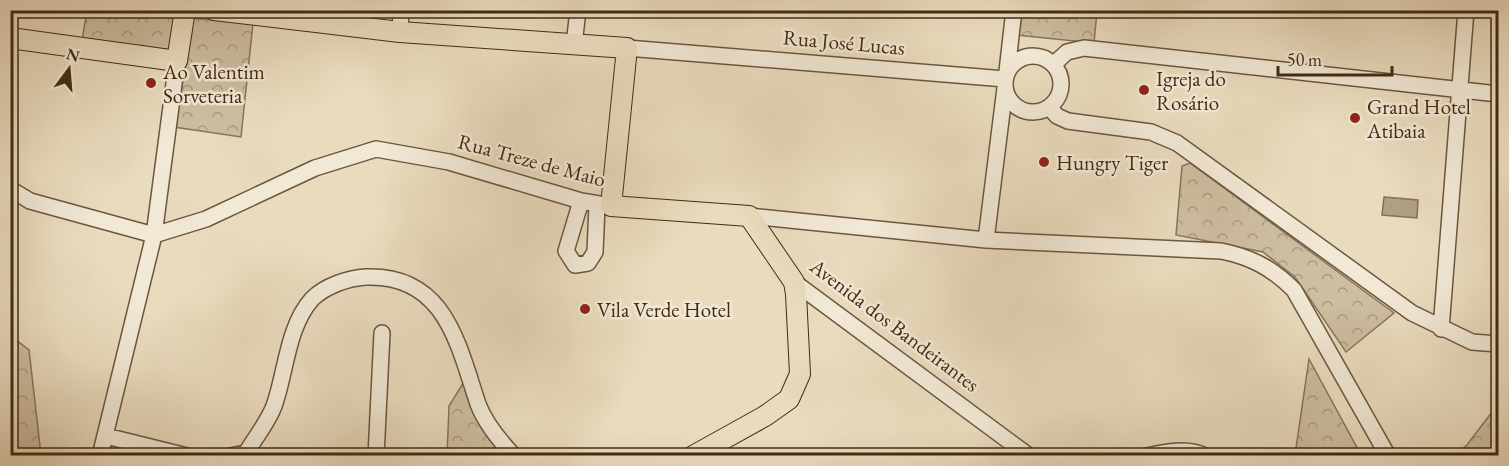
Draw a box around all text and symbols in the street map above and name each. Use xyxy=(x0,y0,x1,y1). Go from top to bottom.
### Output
street label: Rua José Lucas xyxy=(782,23,906,61)
north arrow xyxy=(39,39,99,99)
scale bar xyxy=(1278,39,1392,77)
text: N xyxy=(64,43,82,67)
text: 50 m xyxy=(1287,48,1322,71)
place label: Ao Valentim Sorveteria xyxy=(162,58,265,109)
place label: Igreja do Rosário xyxy=(1156,65,1226,116)
marker: Ao Valentim Sorveteria xyxy=(144,76,158,90)
marker: Igreja do Rosário xyxy=(1137,83,1151,97)
place label: Grand Hotel Atibaia xyxy=(1366,93,1471,144)
marker: Grand Hotel Atibaia xyxy=(1348,111,1362,125)
street label: Rua Treze de Maio xyxy=(455,127,609,193)
place label: Hungry Tiger xyxy=(1056,149,1168,176)
marker: Hungry Tiger xyxy=(1037,155,1051,169)
street label: Avenida dos Bandeirantes xyxy=(804,252,985,398)
place label: Vila Verde Hotel xyxy=(597,296,731,323)
marker: Vila Verde Hotel xyxy=(578,302,592,316)

